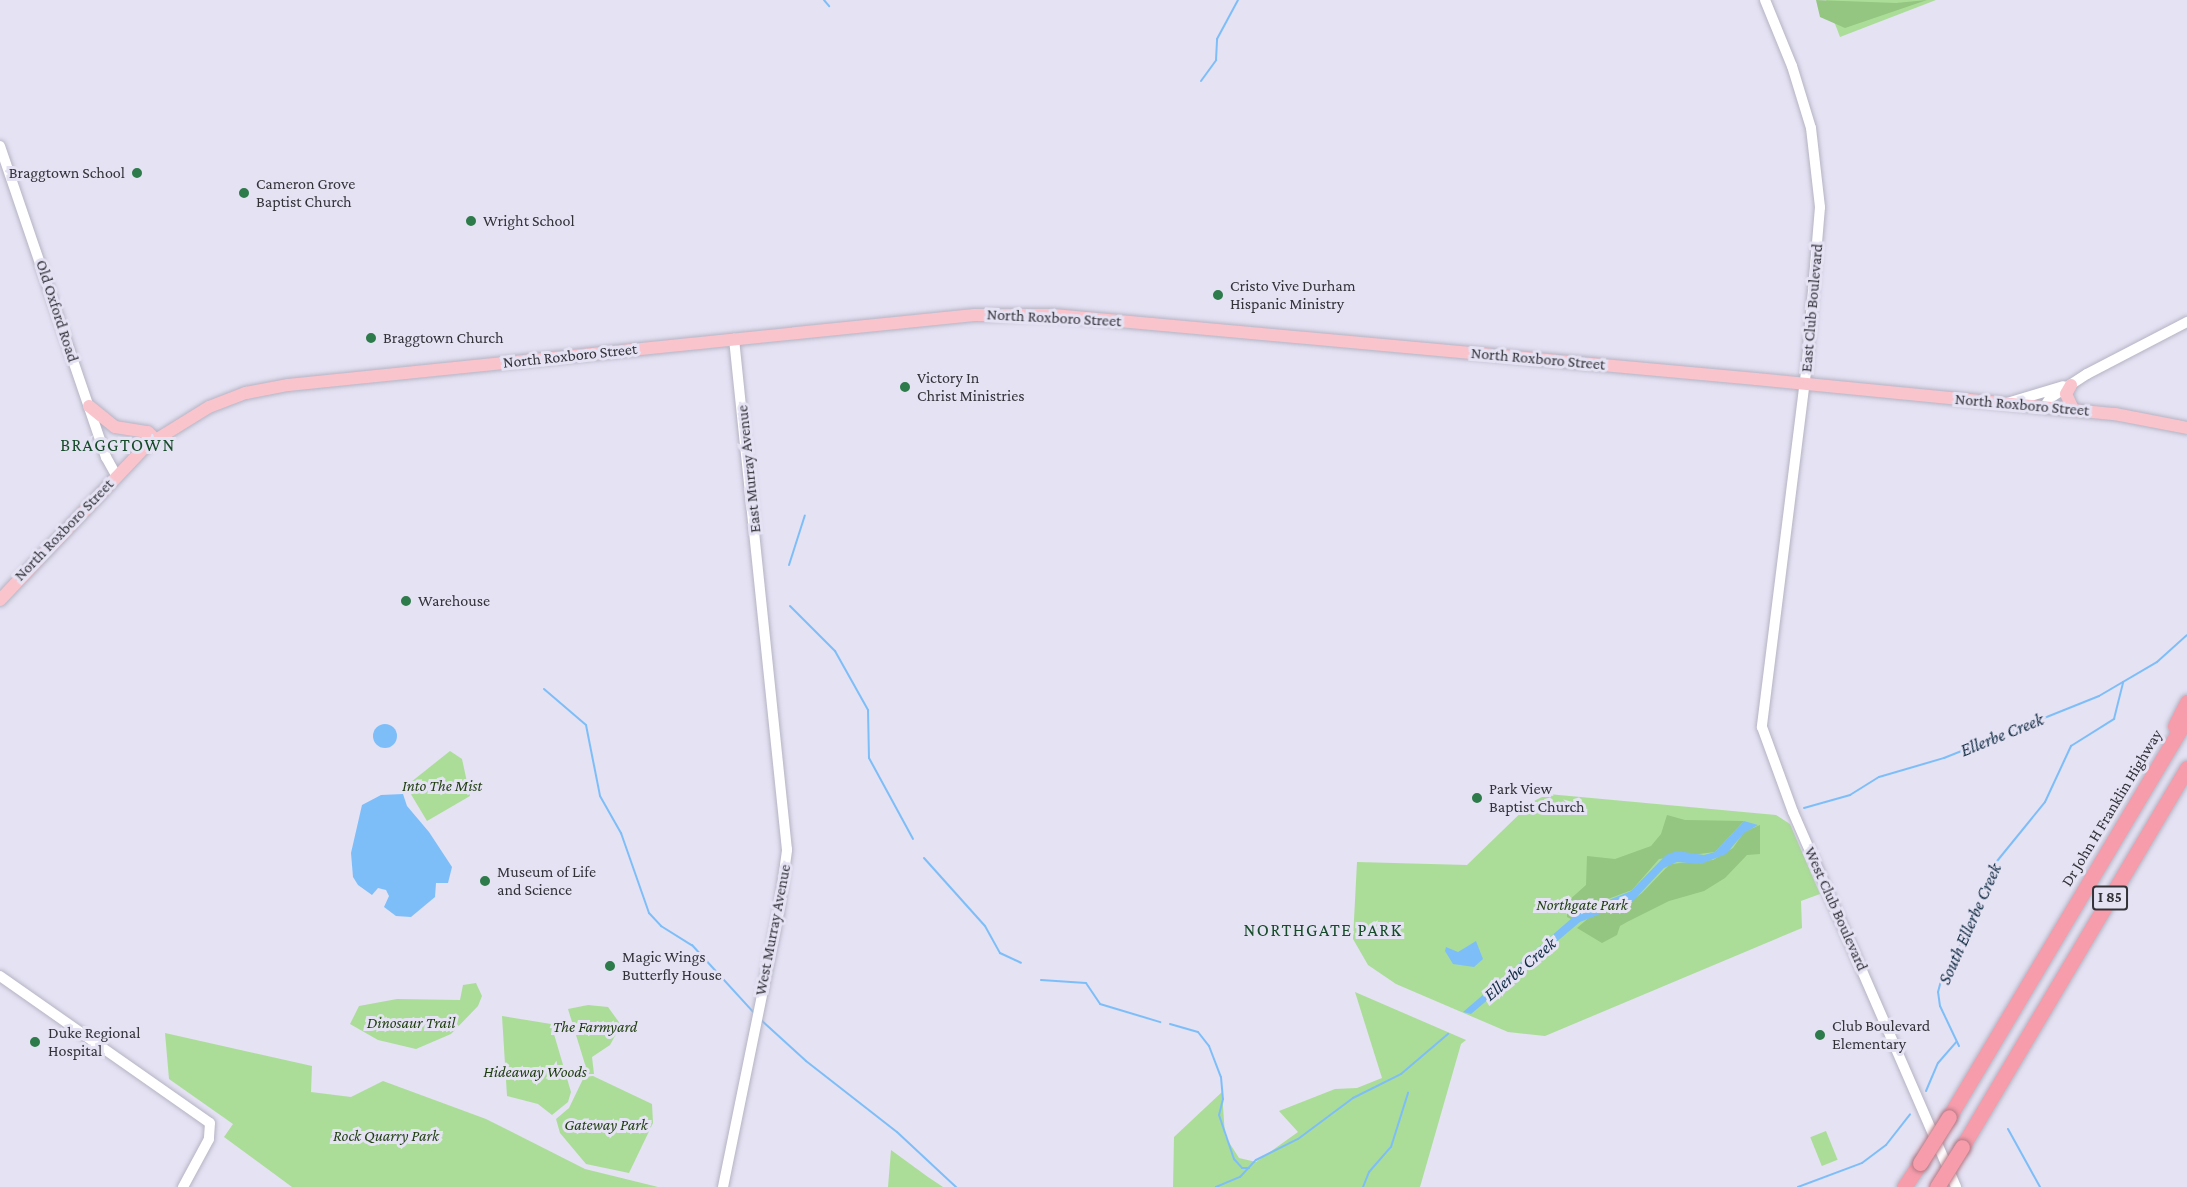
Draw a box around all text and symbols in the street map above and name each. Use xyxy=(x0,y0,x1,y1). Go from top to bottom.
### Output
place label: Braggtown School xyxy=(9,163,125,183)
marker: Braggtown School xyxy=(130,166,144,180)
place label: Cameron Grove Baptist Church xyxy=(256,174,355,212)
marker: Cameron Grove Baptist Church xyxy=(237,186,251,200)
place label: Wright School xyxy=(483,211,575,231)
marker: Wright School xyxy=(464,214,478,228)
street label: East Club Boulevard xyxy=(1797,243,1827,373)
street label: Old Oxford Road xyxy=(31,257,83,365)
place label: Cristo Vive Durham Hispanic Ministry xyxy=(1230,276,1356,314)
marker: Cristo Vive Durham Hispanic Ministry xyxy=(1211,288,1225,302)
street label: North Roxboro Street xyxy=(986,305,1122,331)
place label: Braggtown Church xyxy=(383,328,504,348)
marker: Braggtown Church xyxy=(364,331,378,345)
street label: North Roxboro Street xyxy=(502,339,638,373)
street label: North Roxboro Street xyxy=(1470,344,1606,374)
place label: Victory In Christ Ministries xyxy=(917,368,1024,406)
marker: Victory In Christ Ministries xyxy=(898,380,912,394)
street label: North Roxboro Street xyxy=(1954,390,2090,420)
street label: East Murray Avenue xyxy=(733,404,765,534)
district label: BRAGGTOWN xyxy=(60,434,176,456)
street label: North Roxboro Street xyxy=(10,475,118,585)
place label: Warehouse xyxy=(418,591,490,611)
marker: Warehouse xyxy=(399,594,413,608)
water label: Ellerbe Creek xyxy=(1957,709,2047,761)
street label: Dr John H Franklin Highway xyxy=(2057,726,2167,890)
park label: Into The Mist xyxy=(402,776,482,796)
place label: Park View Baptist Church xyxy=(1489,779,1585,817)
marker: Park View Baptist Church xyxy=(1470,791,1484,805)
street label: West Club Boulevard xyxy=(1800,844,1872,974)
water label: South Ellerbe Creek xyxy=(1934,860,2006,988)
place label: Museum of Life and Science xyxy=(497,862,596,900)
street label: West Murray Avenue xyxy=(751,863,795,997)
marker: Museum of Life and Science xyxy=(478,874,492,888)
road number: I 85 xyxy=(2092,886,2128,910)
park label: Northgate Park xyxy=(1536,895,1628,915)
district label: NORTHGATE PARK xyxy=(1244,919,1402,941)
water label: Ellerbe Creek xyxy=(1479,933,1561,1005)
place label: Magic Wings Butterfly House xyxy=(622,947,722,985)
marker: Magic Wings Butterfly House xyxy=(603,959,617,973)
park label: Dinosaur Trail xyxy=(367,1013,455,1033)
place label: Club Boulevard Elementary xyxy=(1832,1016,1930,1054)
park label: The Farmyard xyxy=(553,1017,637,1037)
place label: Duke Regional Hospital xyxy=(48,1023,140,1061)
marker: Club Boulevard Elementary xyxy=(1813,1028,1827,1042)
marker: Duke Regional Hospital xyxy=(26,1033,44,1051)
park label: Hideaway Woods xyxy=(483,1062,587,1082)
park label: Gateway Park xyxy=(564,1115,648,1135)
park label: Rock Quarry Park xyxy=(333,1126,439,1146)

